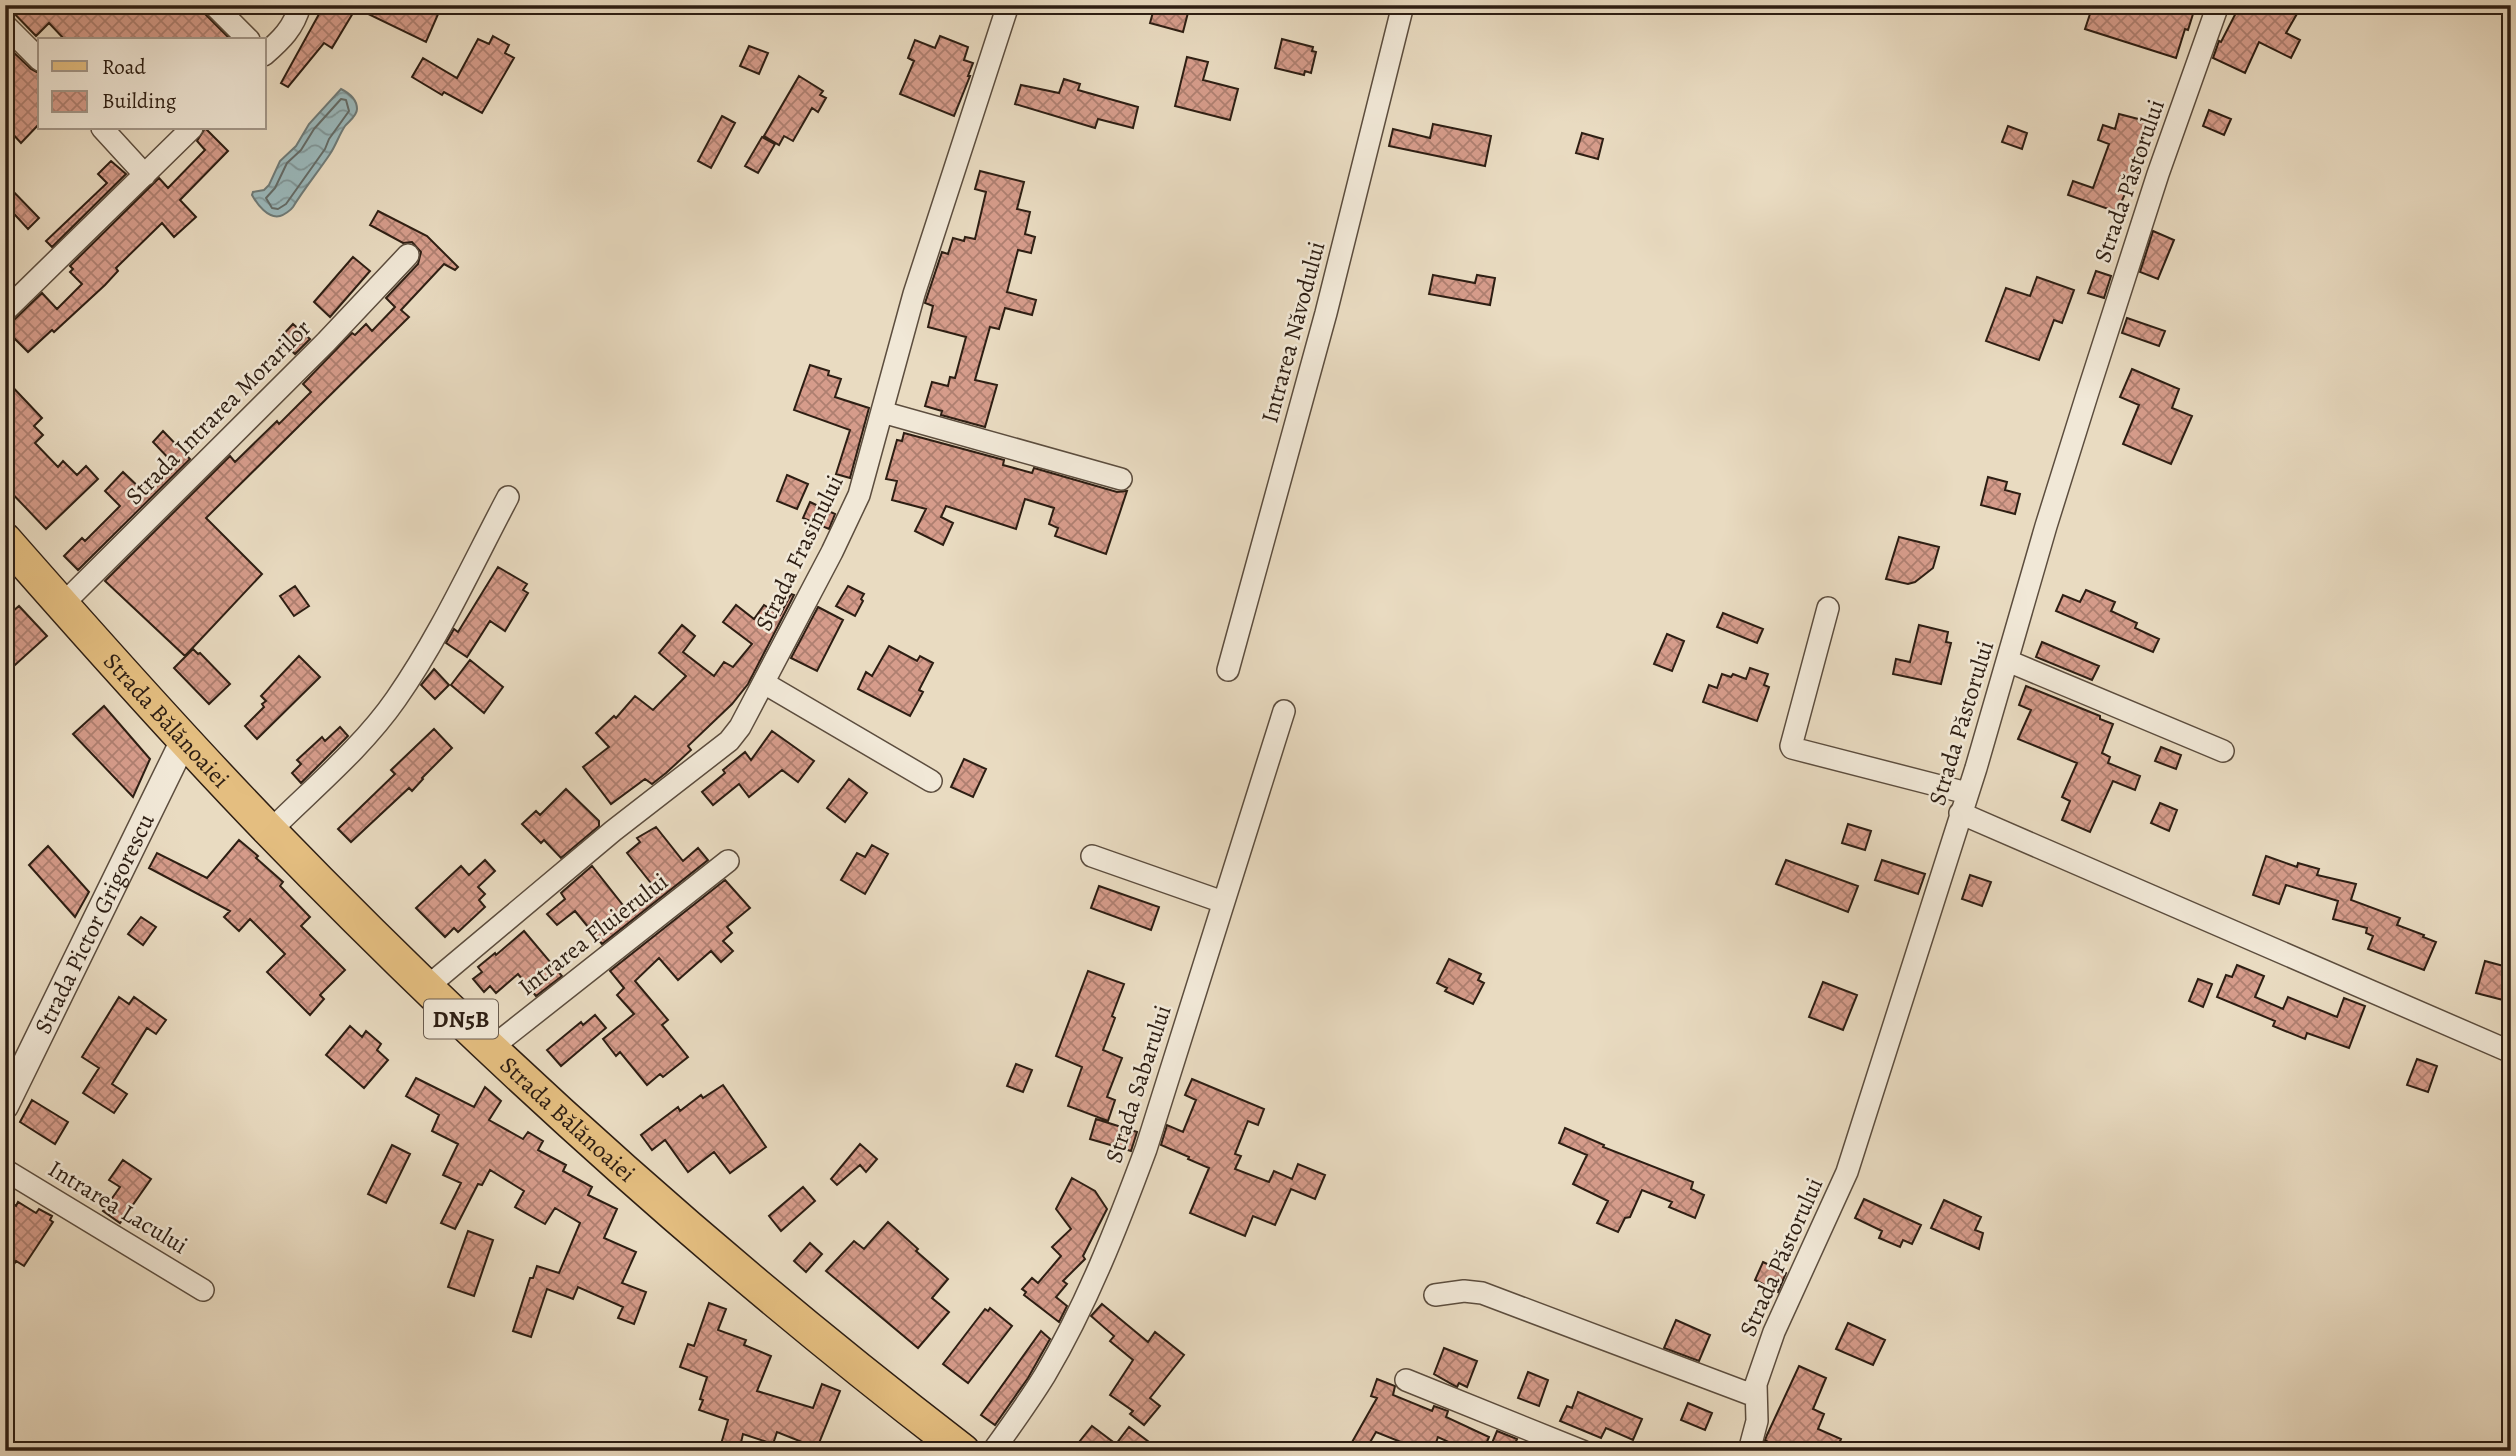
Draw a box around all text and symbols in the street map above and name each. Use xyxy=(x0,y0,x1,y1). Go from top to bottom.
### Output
legend xyxy=(38,38,266,130)
text: Road xyxy=(102,53,146,81)
text: Building xyxy=(102,87,177,115)
street label: Strada Păstorului xyxy=(2086,95,2172,267)
street label: Intrarea Năvodului xyxy=(1253,238,1333,426)
street label: Strada Intrarea Morarilor xyxy=(118,312,318,512)
street label: Strada Frasinului xyxy=(747,470,851,636)
street label: Strada Păstorului xyxy=(1921,637,2001,809)
street label: Strada Bălănoaiei xyxy=(96,646,237,795)
street label: Strada Pictor Grigorescu xyxy=(27,808,162,1039)
street label: Intrarea Fluierului xyxy=(512,865,674,1003)
road number: DN5B xyxy=(424,1000,498,1038)
street label: Strada Sabarului xyxy=(1097,1001,1179,1167)
street label: Strada Bălănoaiei xyxy=(493,1049,642,1189)
street label: Intrarea Lacului xyxy=(42,1153,194,1261)
street label: Strada Păstorului xyxy=(1732,1172,1830,1342)

